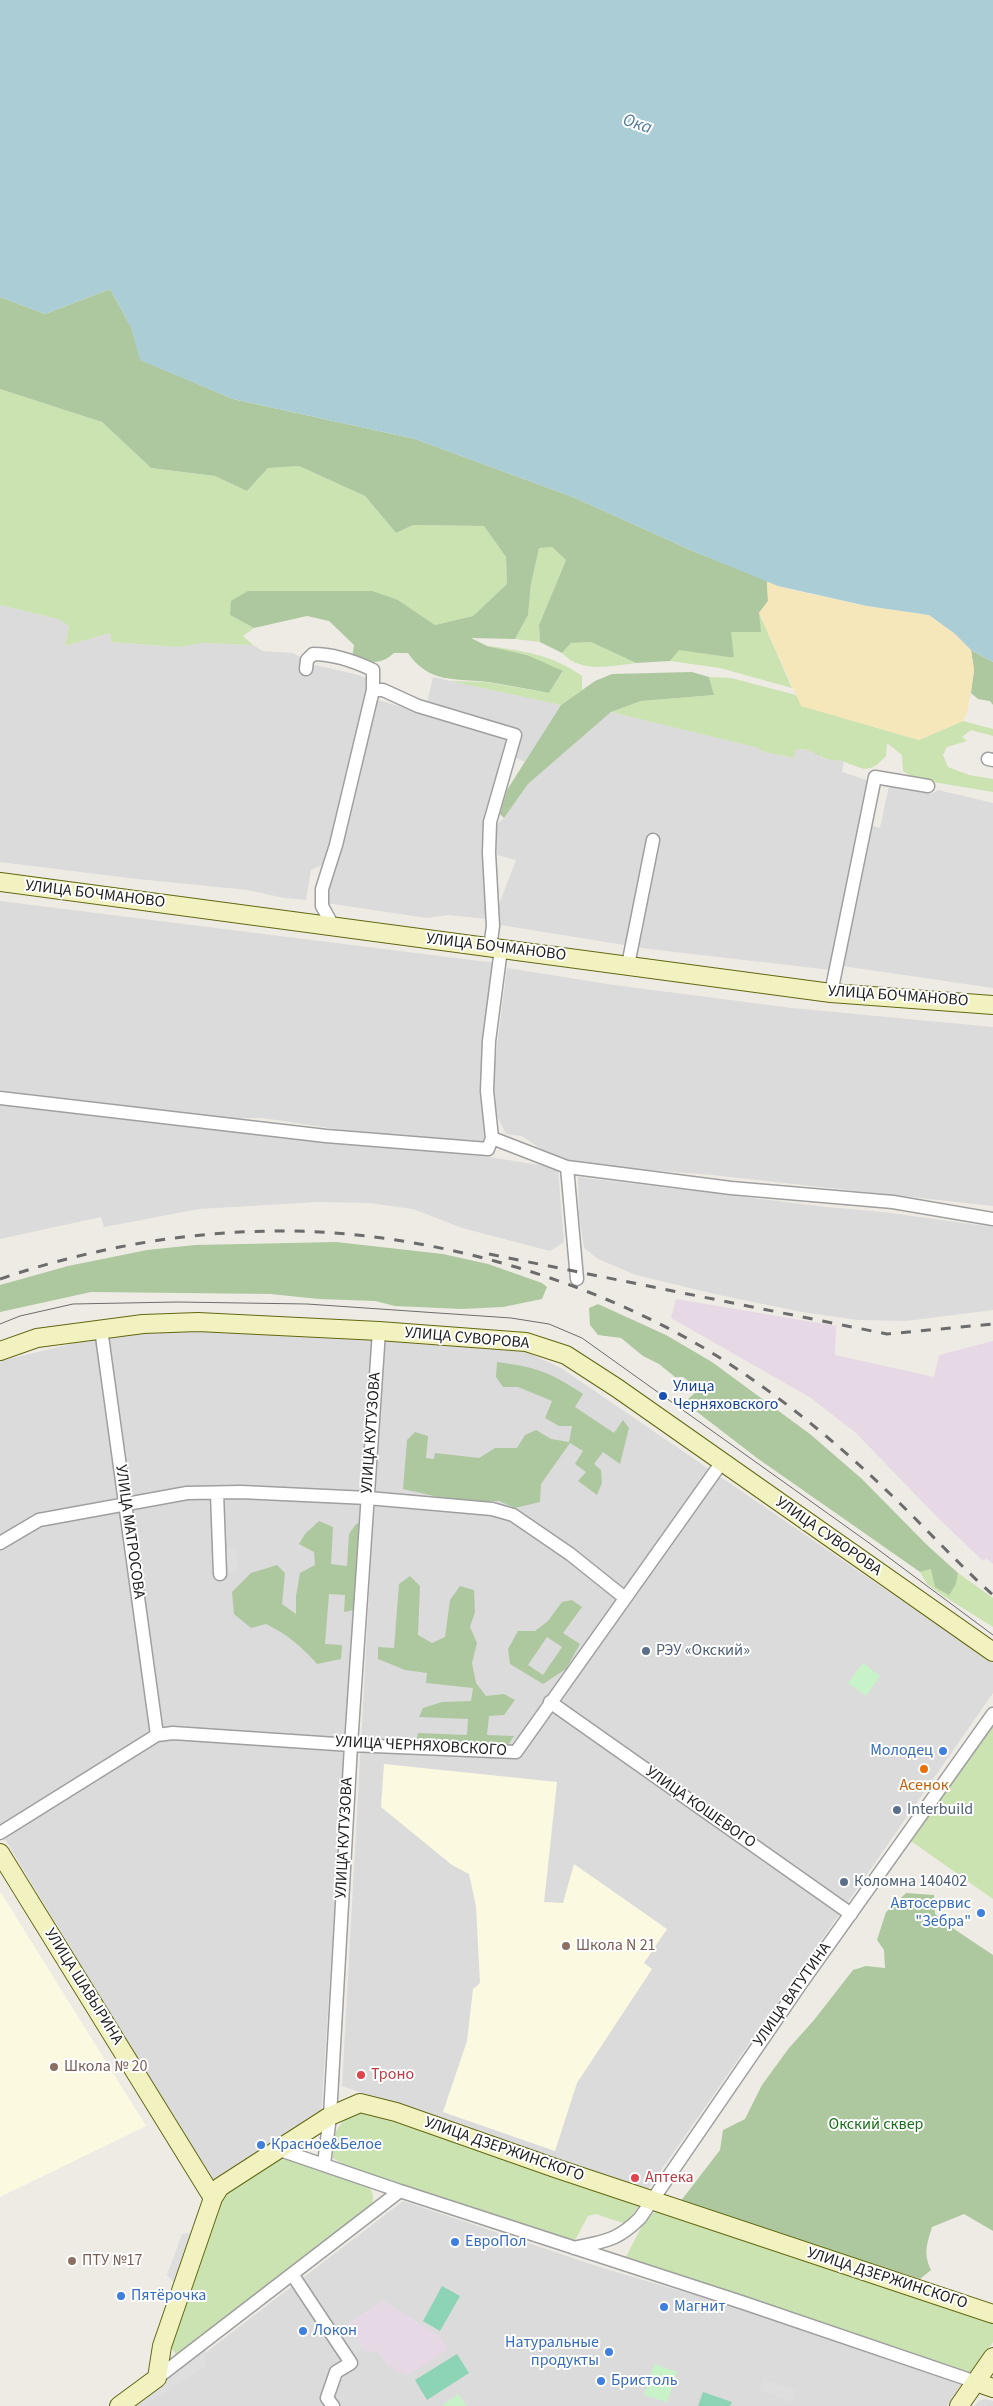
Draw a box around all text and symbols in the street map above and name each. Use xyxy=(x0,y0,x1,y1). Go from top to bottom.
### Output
water label: Ока xyxy=(620,110,654,140)
street label: УЛИЦА БОЧМАНОВО xyxy=(24,877,166,913)
street label: УЛИЦА БОЧМАНОВО xyxy=(425,930,567,966)
street label: УЛИЦА БОЧМАНОВО xyxy=(827,983,969,1011)
street label: УЛИЦА СУВОРОВА xyxy=(404,1324,530,1354)
street label: УЛИЦА КУТУЗОВА xyxy=(358,1372,386,1494)
place label: Улица Черняховского xyxy=(673,1377,778,1415)
marker: Улица Черняховского xyxy=(657,1390,669,1402)
street label: УЛИЦА МАТРОСОВА xyxy=(110,1464,148,1600)
street label: УЛИЦА СУВОРОВА xyxy=(771,1493,885,1581)
place label: РЭУ «Окский» xyxy=(656,1641,750,1661)
marker: РЭУ «Окский» xyxy=(640,1645,652,1657)
street label: УЛИЦА ЧЕРНЯХОВСКОГО xyxy=(335,1733,507,1761)
place label: Молодец xyxy=(870,1741,933,1761)
marker: Молодец xyxy=(937,1745,949,1757)
street label: УЛИЦА КОШЕВОГО xyxy=(641,1763,759,1853)
marker: Асенок xyxy=(918,1763,930,1775)
place label: Асенок xyxy=(899,1776,949,1796)
street label: УЛИЦА КУТУЗОВА xyxy=(332,1777,358,1899)
place label: Interbuild xyxy=(907,1800,973,1820)
marker: Interbuild xyxy=(891,1804,903,1816)
place label: Коломна 140402 xyxy=(854,1872,967,1892)
marker: Коломна 140402 xyxy=(838,1876,850,1888)
place label: Автосервис "Зебра" xyxy=(890,1894,971,1932)
marker: Автосервис "Зебра" xyxy=(975,1907,987,1919)
street label: УЛИЦА ШАВЫРИНА xyxy=(39,1925,127,2049)
place label: Школа N 21 xyxy=(576,1936,656,1956)
street label: УЛИЦА ВАТУТИНА xyxy=(750,1939,836,2051)
marker: Школа N 21 xyxy=(560,1940,572,1952)
place label: Школа № 20 xyxy=(64,2057,147,2077)
marker: Школа № 20 xyxy=(48,2061,60,2073)
place label: Троно xyxy=(371,2065,414,2085)
marker: Троно xyxy=(355,2069,367,2081)
street label: УЛИЦА ДЗЕРЖИНСКОГО xyxy=(422,2114,586,2186)
park label: Окский сквер xyxy=(829,2115,923,2135)
place label: Красное&Белое xyxy=(271,2135,382,2155)
marker: Красное&Белое xyxy=(255,2139,267,2151)
place label: Аптека xyxy=(645,2168,693,2188)
marker: Аптека xyxy=(629,2172,641,2184)
place label: ЕвроПол xyxy=(465,2232,527,2252)
marker: ЕвроПол xyxy=(449,2236,461,2248)
street label: УЛИЦА ДЗЕРЖИНСКОГО xyxy=(804,2244,970,2314)
place label: ПТУ №17 xyxy=(82,2251,143,2271)
marker: ПТУ №17 xyxy=(66,2255,78,2267)
place label: Пятёрочка xyxy=(131,2286,206,2306)
marker: Пятёрочка xyxy=(115,2290,127,2302)
place label: Магнит xyxy=(674,2297,726,2317)
marker: Магнит xyxy=(658,2301,670,2313)
place label: Локон xyxy=(313,2321,357,2341)
marker: Локон xyxy=(297,2325,309,2337)
place label: Натуральные продукты xyxy=(505,2333,599,2371)
marker: Натуральные продукты xyxy=(603,2346,615,2358)
place label: Бристоль xyxy=(611,2371,678,2391)
marker: Бристоль xyxy=(595,2375,607,2387)

